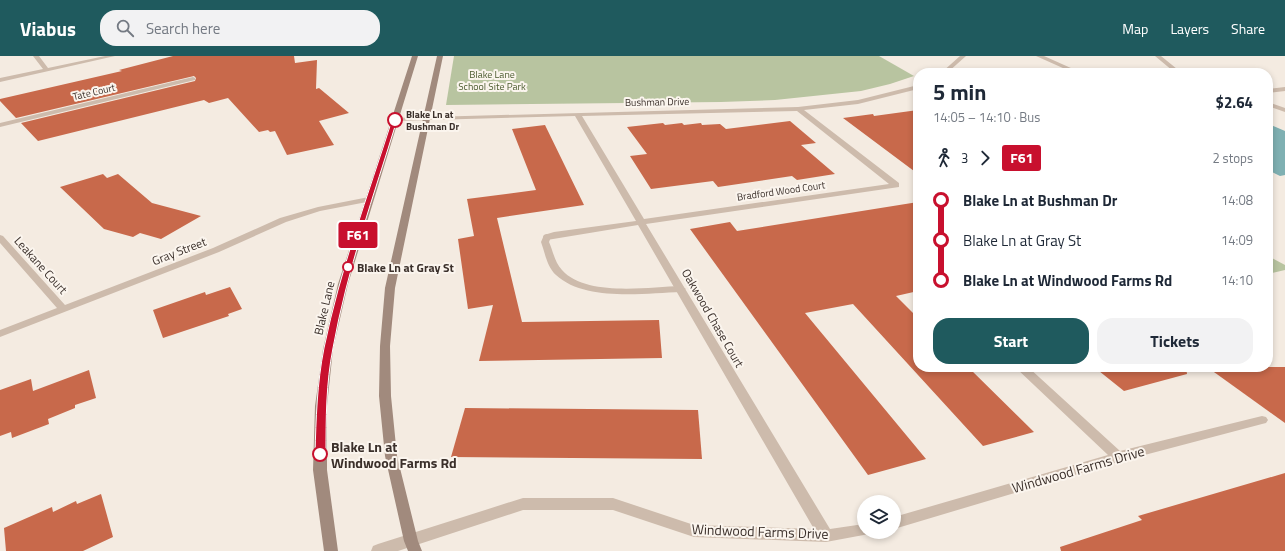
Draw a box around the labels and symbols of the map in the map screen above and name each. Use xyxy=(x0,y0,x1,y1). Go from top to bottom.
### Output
park label: Blake Lane School Site Park xyxy=(458,67,526,94)
street label: Tate Court xyxy=(71,80,117,104)
street label: Bushman Drive xyxy=(625,94,689,110)
place label: Blake Ln at Bushman Dr xyxy=(406,107,459,134)
marker: Blake Ln at Bushman Dr xyxy=(387,112,403,128)
street label: Bradford Wood Court xyxy=(736,177,827,205)
line badge: F61 xyxy=(335,222,381,248)
street label: Leakane Court xyxy=(10,232,73,299)
street label: Gray Street xyxy=(149,232,210,270)
place label: Blake Ln at Gray St xyxy=(357,258,455,277)
marker: Blake Ln at Gray St xyxy=(342,261,354,273)
street label: Oakwood Chase Court xyxy=(677,265,749,372)
street label: Blake Lane xyxy=(309,279,339,337)
place label: Blake Ln at Windwood Farms Rd xyxy=(331,436,457,473)
street label: Windwood Farms Drive xyxy=(1009,440,1147,498)
marker: Blake Ln at Windwood Farms Rd xyxy=(312,446,328,462)
street label: Windwood Farms Drive xyxy=(691,518,829,544)

